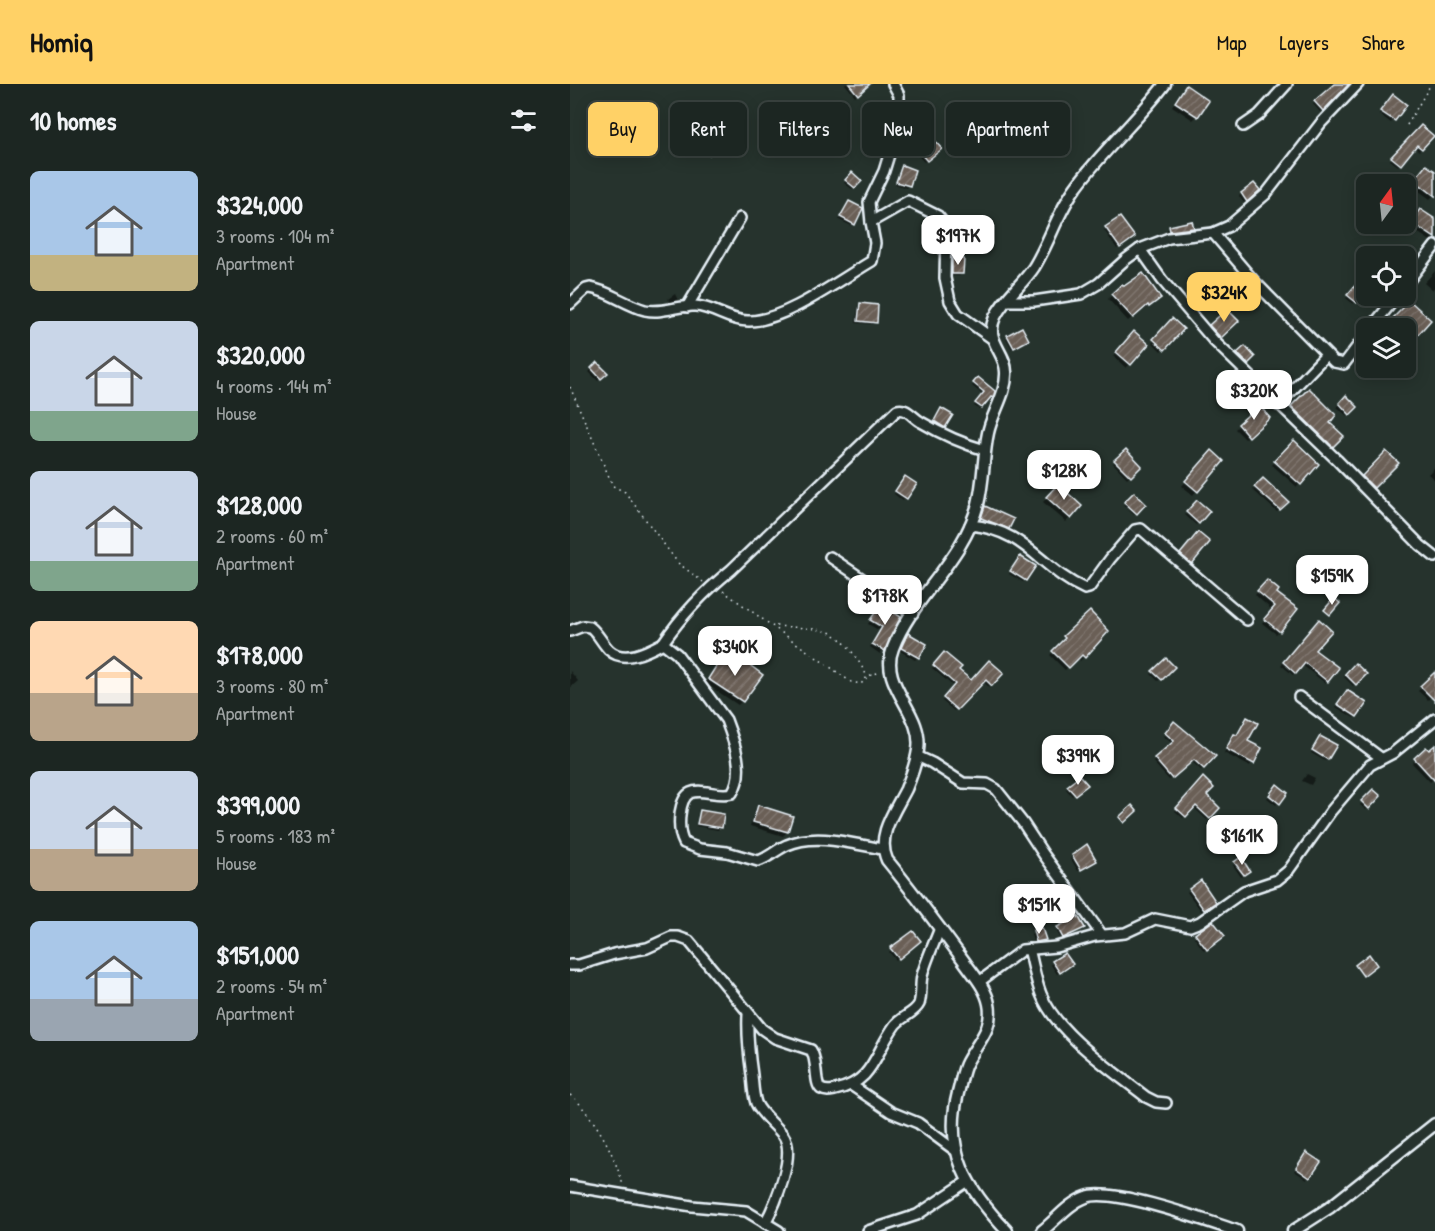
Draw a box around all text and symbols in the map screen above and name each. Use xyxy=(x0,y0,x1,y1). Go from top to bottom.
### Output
text: Homiq xyxy=(30,23,93,61)
text: Map xyxy=(1217,28,1246,57)
text: Layers xyxy=(1279,28,1329,57)
text: Share xyxy=(1362,28,1405,57)
chip: Buy xyxy=(588,102,658,156)
chip: Rent xyxy=(670,102,747,156)
chip: Filters xyxy=(759,102,850,156)
chip: New xyxy=(862,102,934,156)
chip: Apartment xyxy=(946,102,1070,156)
text: 10 homes xyxy=(30,103,117,138)
icon: filters xyxy=(507,104,540,137)
north arrow xyxy=(1356,174,1416,234)
map controls xyxy=(1356,174,1416,378)
text: $324,000 xyxy=(216,187,303,222)
icon: home xyxy=(78,195,150,267)
pin: $197K xyxy=(916,215,1000,266)
text: $197K xyxy=(935,221,981,248)
text: 3 rooms · 104 m² xyxy=(216,222,334,249)
button: locate xyxy=(1356,246,1416,306)
text: Apartment xyxy=(216,249,294,276)
pin: $324K xyxy=(1182,272,1266,323)
text: $324K xyxy=(1201,278,1247,305)
button: layers xyxy=(1356,318,1416,378)
text: $320,000 xyxy=(216,337,305,372)
icon: home xyxy=(78,345,150,417)
pin: $320K xyxy=(1212,370,1296,421)
text: 4 rooms · 144 m² xyxy=(216,372,331,399)
text: $320K xyxy=(1230,376,1278,403)
text: House xyxy=(216,399,257,426)
pin: $128K xyxy=(1022,450,1106,501)
text: $128K xyxy=(1041,456,1087,483)
text: $128,000 xyxy=(216,487,302,522)
icon: home xyxy=(78,495,150,567)
text: 2 rooms · 60 m² xyxy=(216,522,328,549)
text: Apartment xyxy=(216,549,294,576)
pin: $159K xyxy=(1290,555,1374,606)
text: $159K xyxy=(1310,561,1354,588)
pin: $178K xyxy=(843,575,927,626)
text: $178K xyxy=(862,581,908,608)
pin: $340K xyxy=(693,626,777,677)
text: $340K xyxy=(712,632,758,659)
text: $178,000 xyxy=(216,637,303,672)
icon: home xyxy=(78,645,150,717)
text: 3 rooms · 80 m² xyxy=(216,672,328,699)
text: Apartment xyxy=(216,699,294,726)
pin: $399K xyxy=(1036,735,1120,786)
text: $399K xyxy=(1056,741,1100,768)
text: $399,000 xyxy=(216,787,300,822)
icon: home xyxy=(78,795,150,867)
pin: $161K xyxy=(1200,815,1284,866)
text: $161K xyxy=(1220,821,1264,848)
text: 5 rooms · 183 m² xyxy=(216,822,335,849)
text: House xyxy=(216,849,257,876)
pin: $151K xyxy=(997,884,1081,935)
text: $151K xyxy=(1017,890,1061,917)
text: $151,000 xyxy=(216,937,299,972)
icon: home xyxy=(78,945,150,1017)
text: 2 rooms · 54 m² xyxy=(216,972,327,999)
text: Apartment xyxy=(216,999,294,1026)

